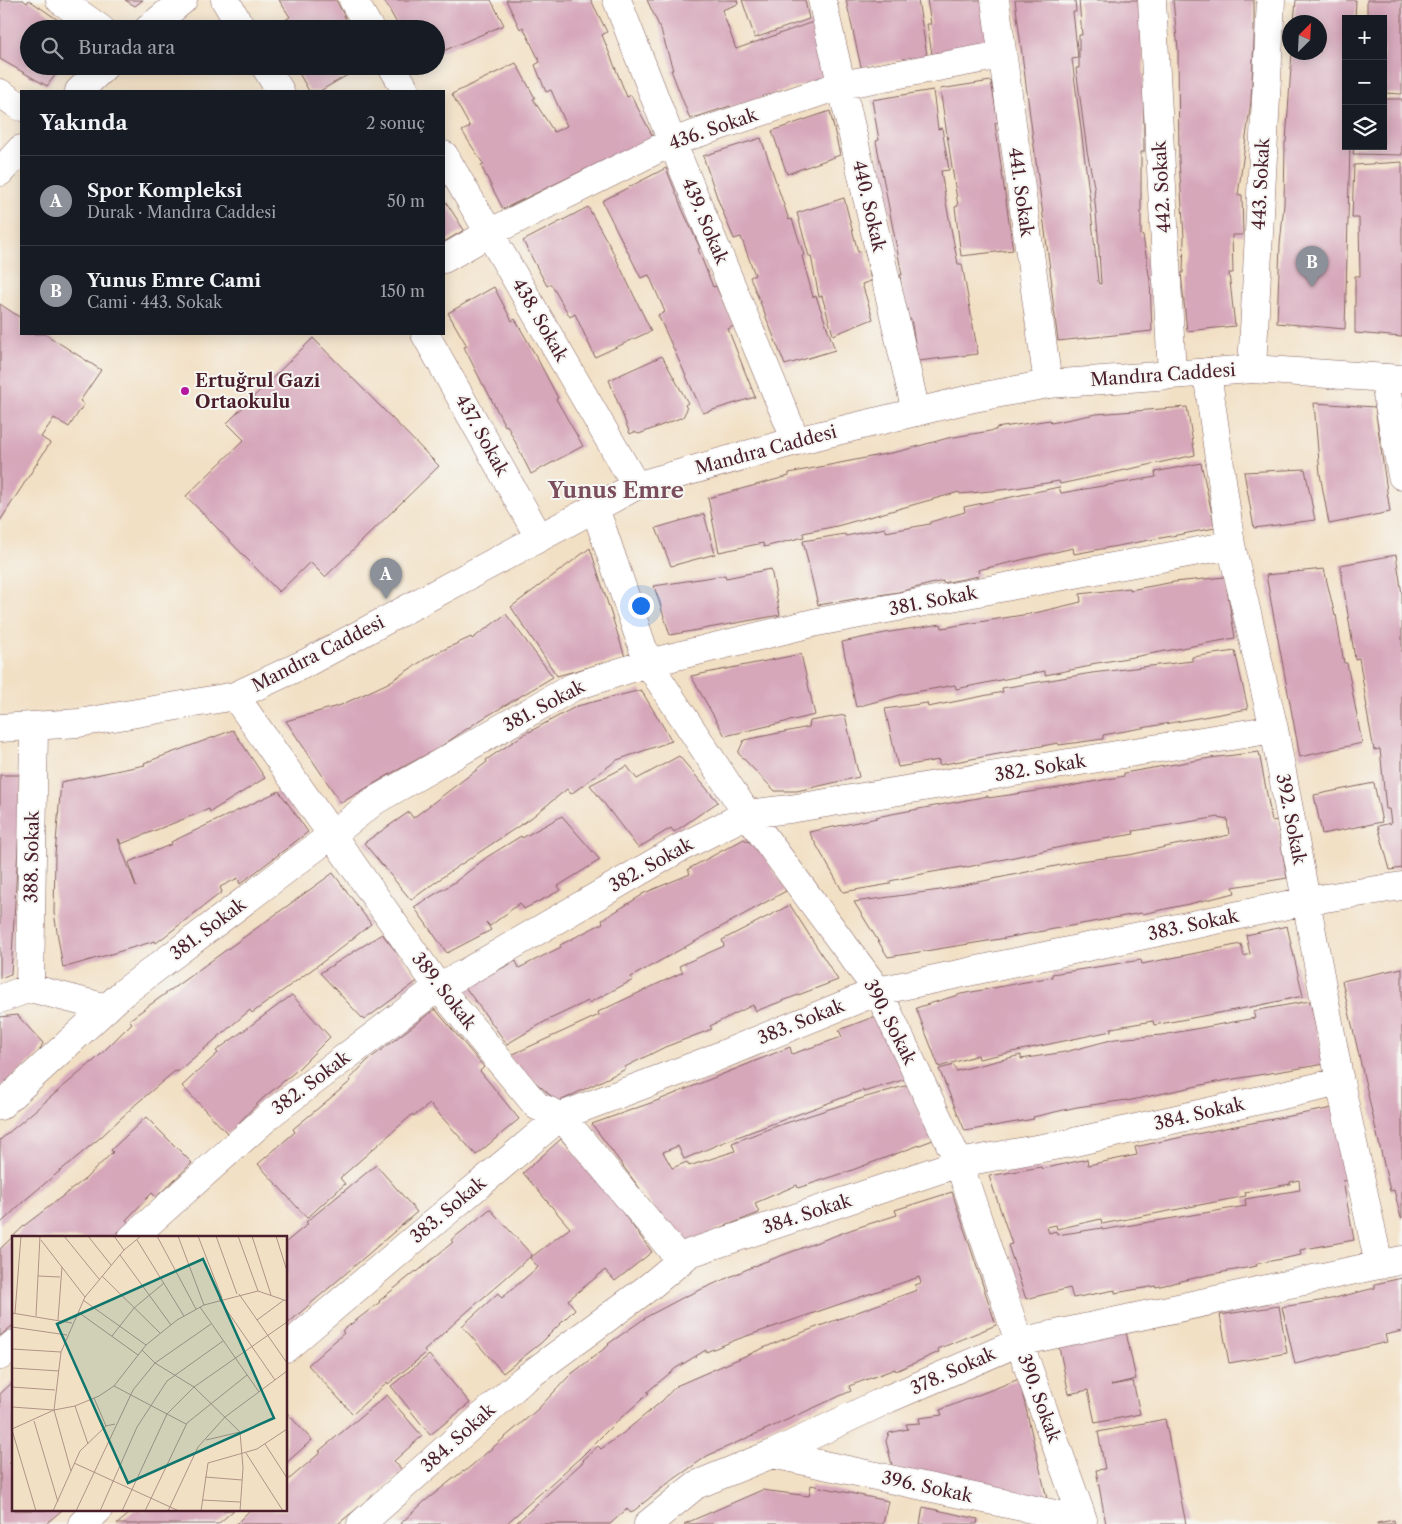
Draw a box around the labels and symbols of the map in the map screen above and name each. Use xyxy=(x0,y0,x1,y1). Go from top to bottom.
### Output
north arrow xyxy=(1282,15,1327,60)
street label: 436. Sokak xyxy=(666,103,762,154)
street label: 443. Sokak xyxy=(1248,136,1274,231)
street label: 442. Sokak xyxy=(1149,139,1175,234)
street label: 441. Sokak xyxy=(1004,146,1038,239)
street label: 440. Sokak xyxy=(848,158,891,255)
street label: 439. Sokak xyxy=(677,175,734,269)
pin: B xyxy=(1296,246,1328,287)
street label: 438. Sokak xyxy=(507,275,573,367)
street label: Mandıra Caddesi xyxy=(1090,359,1237,391)
place label: Ertuğrul Gazi Ortaokulu xyxy=(195,370,321,413)
marker: Ertuğrul Gazi Ortaokulu xyxy=(179,385,191,397)
street label: 437. Sokak xyxy=(451,391,514,481)
street label: Mandıra Caddesi xyxy=(693,420,840,479)
district label: Yunus Emre xyxy=(547,477,684,504)
pin: A xyxy=(370,558,402,599)
street label: 381. Sokak xyxy=(887,581,981,620)
your location xyxy=(628,593,654,619)
street label: Mandıra Caddesi xyxy=(248,611,388,697)
street label: 381. Sokak xyxy=(499,675,590,737)
street label: 382. Sokak xyxy=(993,750,1089,786)
street label: 392. Sokak xyxy=(1271,772,1311,868)
street label: 388. Sokak xyxy=(20,809,44,903)
street label: 382. Sokak xyxy=(605,832,698,897)
street label: 381. Sokak xyxy=(166,892,252,965)
street label: 383. Sokak xyxy=(1146,904,1242,945)
street label: 389. Sokak xyxy=(407,948,482,1035)
street label: 390. Sokak xyxy=(859,976,922,1070)
street label: 383. Sokak xyxy=(754,994,849,1049)
street label: 382. Sokak xyxy=(268,1046,356,1120)
street label: 384. Sokak xyxy=(1152,1093,1248,1135)
street label: 383. Sokak xyxy=(406,1171,491,1248)
street label: 384. Sokak xyxy=(760,1189,856,1239)
inset map xyxy=(12,1236,288,1512)
street label: 378. Sokak xyxy=(907,1342,1000,1399)
street label: 390. Sokak xyxy=(1013,1351,1066,1447)
street label: 384. Sokak xyxy=(416,1398,501,1477)
street label: 396. Sokak xyxy=(880,1467,976,1508)

